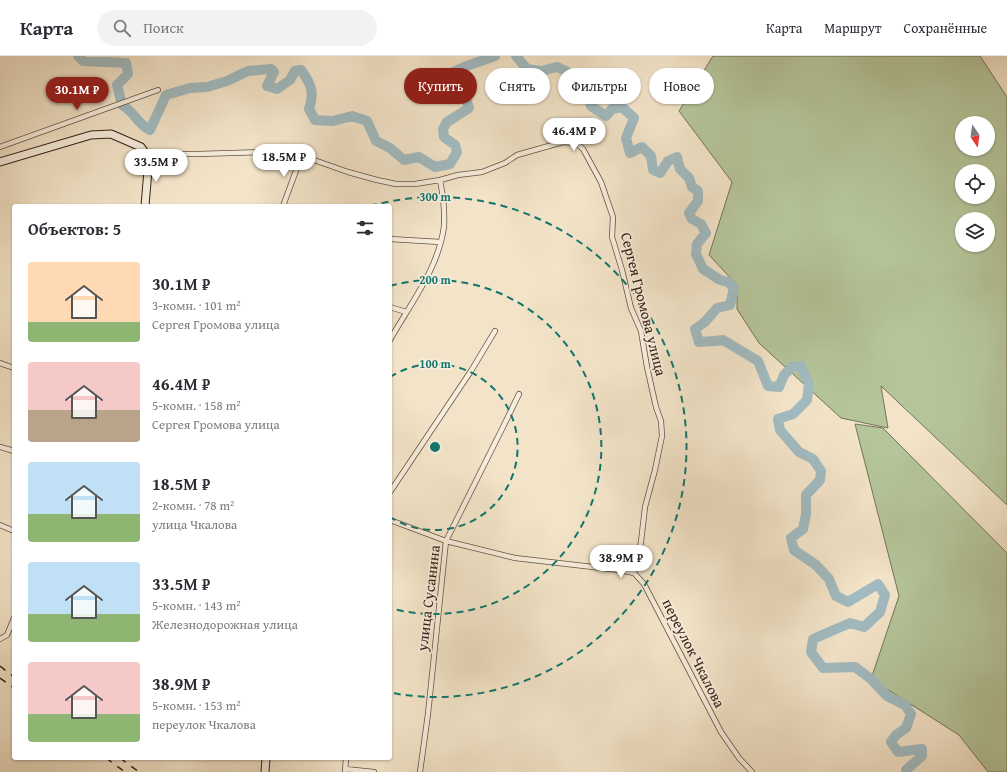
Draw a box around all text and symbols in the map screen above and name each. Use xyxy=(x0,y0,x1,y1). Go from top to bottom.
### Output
search box xyxy=(97,10,377,46)
text: Карта xyxy=(20,14,73,42)
icon: search xyxy=(111,17,133,39)
text: Поиск xyxy=(143,17,184,38)
text: Карта xyxy=(766,18,802,38)
text: Маршрут xyxy=(824,18,882,38)
text: Сохранённые xyxy=(904,18,987,38)
chip: Купить xyxy=(404,68,477,104)
chip: Снять xyxy=(485,68,550,104)
chip: Фильтры xyxy=(558,68,641,104)
chip: Новое xyxy=(649,68,714,104)
pin: 30.1M ₽ xyxy=(40,77,114,111)
text: 30.1M ₽ xyxy=(55,80,99,99)
north arrow xyxy=(955,116,995,156)
map controls xyxy=(955,116,995,252)
pin: 46.4M ₽ xyxy=(537,118,611,152)
text: 46.4M ₽ xyxy=(552,121,596,140)
pin: 18.5M ₽ xyxy=(247,144,321,178)
text: 18.5M ₽ xyxy=(262,147,306,166)
pin: 33.5M ₽ xyxy=(119,149,193,183)
text: 33.5M ₽ xyxy=(134,152,178,171)
button: locate xyxy=(955,164,995,204)
text: 300 m xyxy=(419,188,452,205)
button: layers xyxy=(955,212,995,252)
text: Объектов: 5 xyxy=(28,216,121,241)
icon: filters xyxy=(354,217,376,239)
street label: Сергея Громова улица xyxy=(616,230,672,379)
text: 30.1M ₽ xyxy=(152,271,210,296)
text: 200 m xyxy=(419,271,452,288)
icon: home xyxy=(60,278,108,326)
text: 3-комн. · 101 m² xyxy=(152,296,241,315)
text: Сергея Громова улица xyxy=(152,315,280,334)
text: 100 m xyxy=(419,355,452,372)
text: 46.4M ₽ xyxy=(152,371,210,396)
icon: home xyxy=(60,378,108,426)
text: 5-комн. · 158 m² xyxy=(152,396,241,415)
text: Сергея Громова улица xyxy=(152,415,280,434)
centre of rings xyxy=(428,440,442,454)
text: 18.5M ₽ xyxy=(152,471,210,496)
icon: home xyxy=(60,478,108,526)
text: 2-комн. · 78 m² xyxy=(152,496,234,515)
text: улица Чкалова xyxy=(152,515,237,534)
street label: улица Сусанина xyxy=(411,543,445,653)
pin: 38.9M ₽ xyxy=(584,545,658,579)
text: 38.9M ₽ xyxy=(599,548,643,567)
text: 33.5M ₽ xyxy=(152,571,210,596)
icon: home xyxy=(60,578,108,626)
street label: переулок Чкалова xyxy=(657,595,731,712)
text: 5-комн. · 143 m² xyxy=(152,596,241,615)
text: Железнодорожная улица xyxy=(152,615,298,634)
text: 38.9M ₽ xyxy=(152,671,210,696)
icon: home xyxy=(60,678,108,726)
text: 5-комн. · 153 m² xyxy=(152,696,241,715)
text: переулок Чкалова xyxy=(152,715,256,734)

